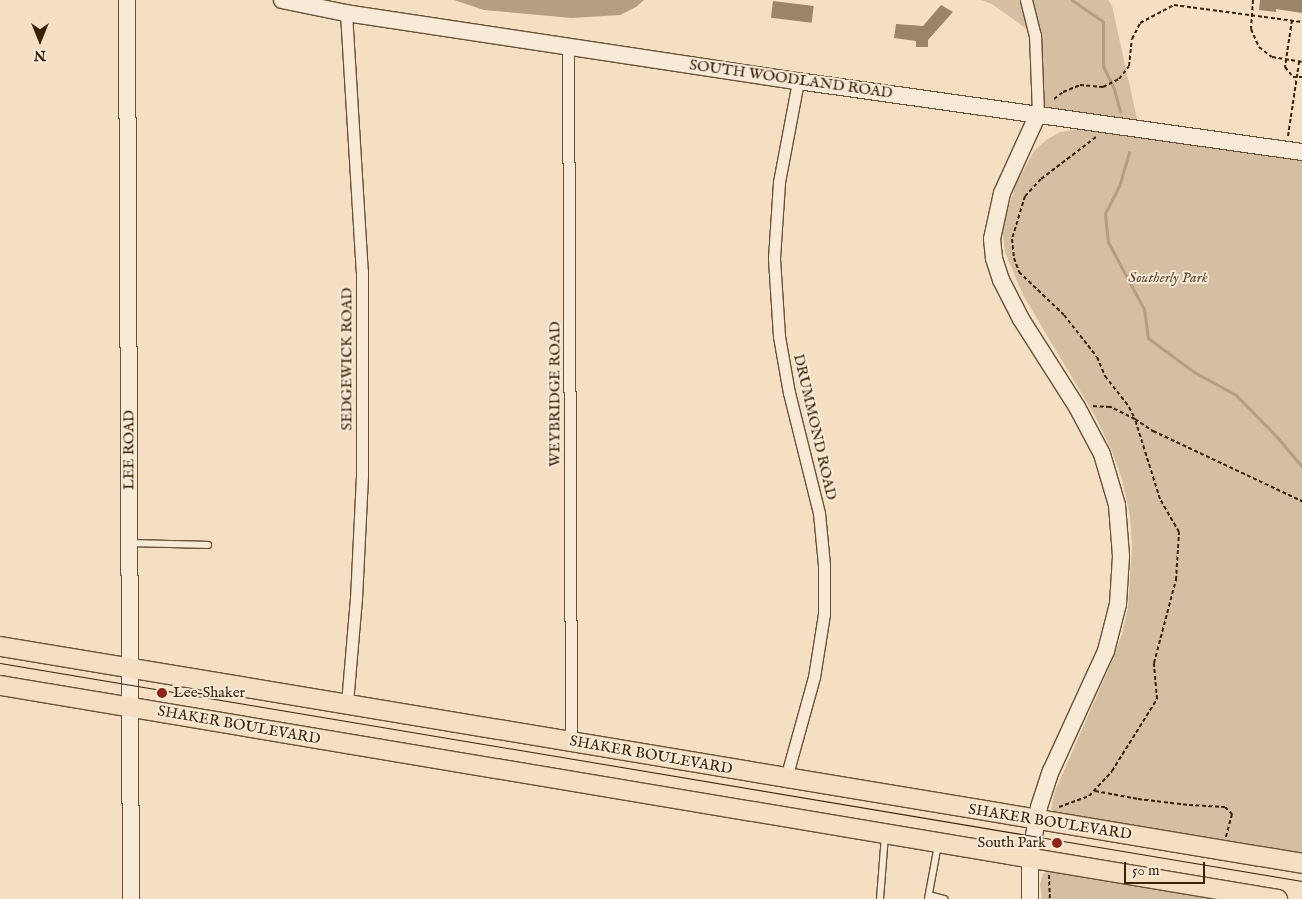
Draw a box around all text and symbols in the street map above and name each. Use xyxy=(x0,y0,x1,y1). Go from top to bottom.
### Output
north arrow xyxy=(15,15,65,65)
text: N xyxy=(34,46,46,64)
street label: SOUTH WOODLAND ROAD xyxy=(688,56,894,102)
park label: Southerly Park xyxy=(1128,269,1208,287)
street label: SEDGEWICK ROAD xyxy=(338,287,356,431)
street label: WEYBRIDGE ROAD xyxy=(546,321,564,467)
street label: DRUMMOND ROAD xyxy=(789,352,841,502)
street label: LEE ROAD xyxy=(120,410,138,490)
place label: Lee–Shaker xyxy=(173,684,245,702)
marker: Lee–Shaker xyxy=(155,686,169,700)
street label: SHAKER BOULEVARD xyxy=(156,702,322,748)
street label: SHAKER BOULEVARD xyxy=(568,732,734,778)
street label: SHAKER BOULEVARD xyxy=(967,800,1133,844)
place label: South Park xyxy=(978,834,1046,852)
marker: South Park xyxy=(1050,836,1064,850)
scale bar xyxy=(1127,852,1208,884)
text: 50 m xyxy=(1132,861,1160,880)

